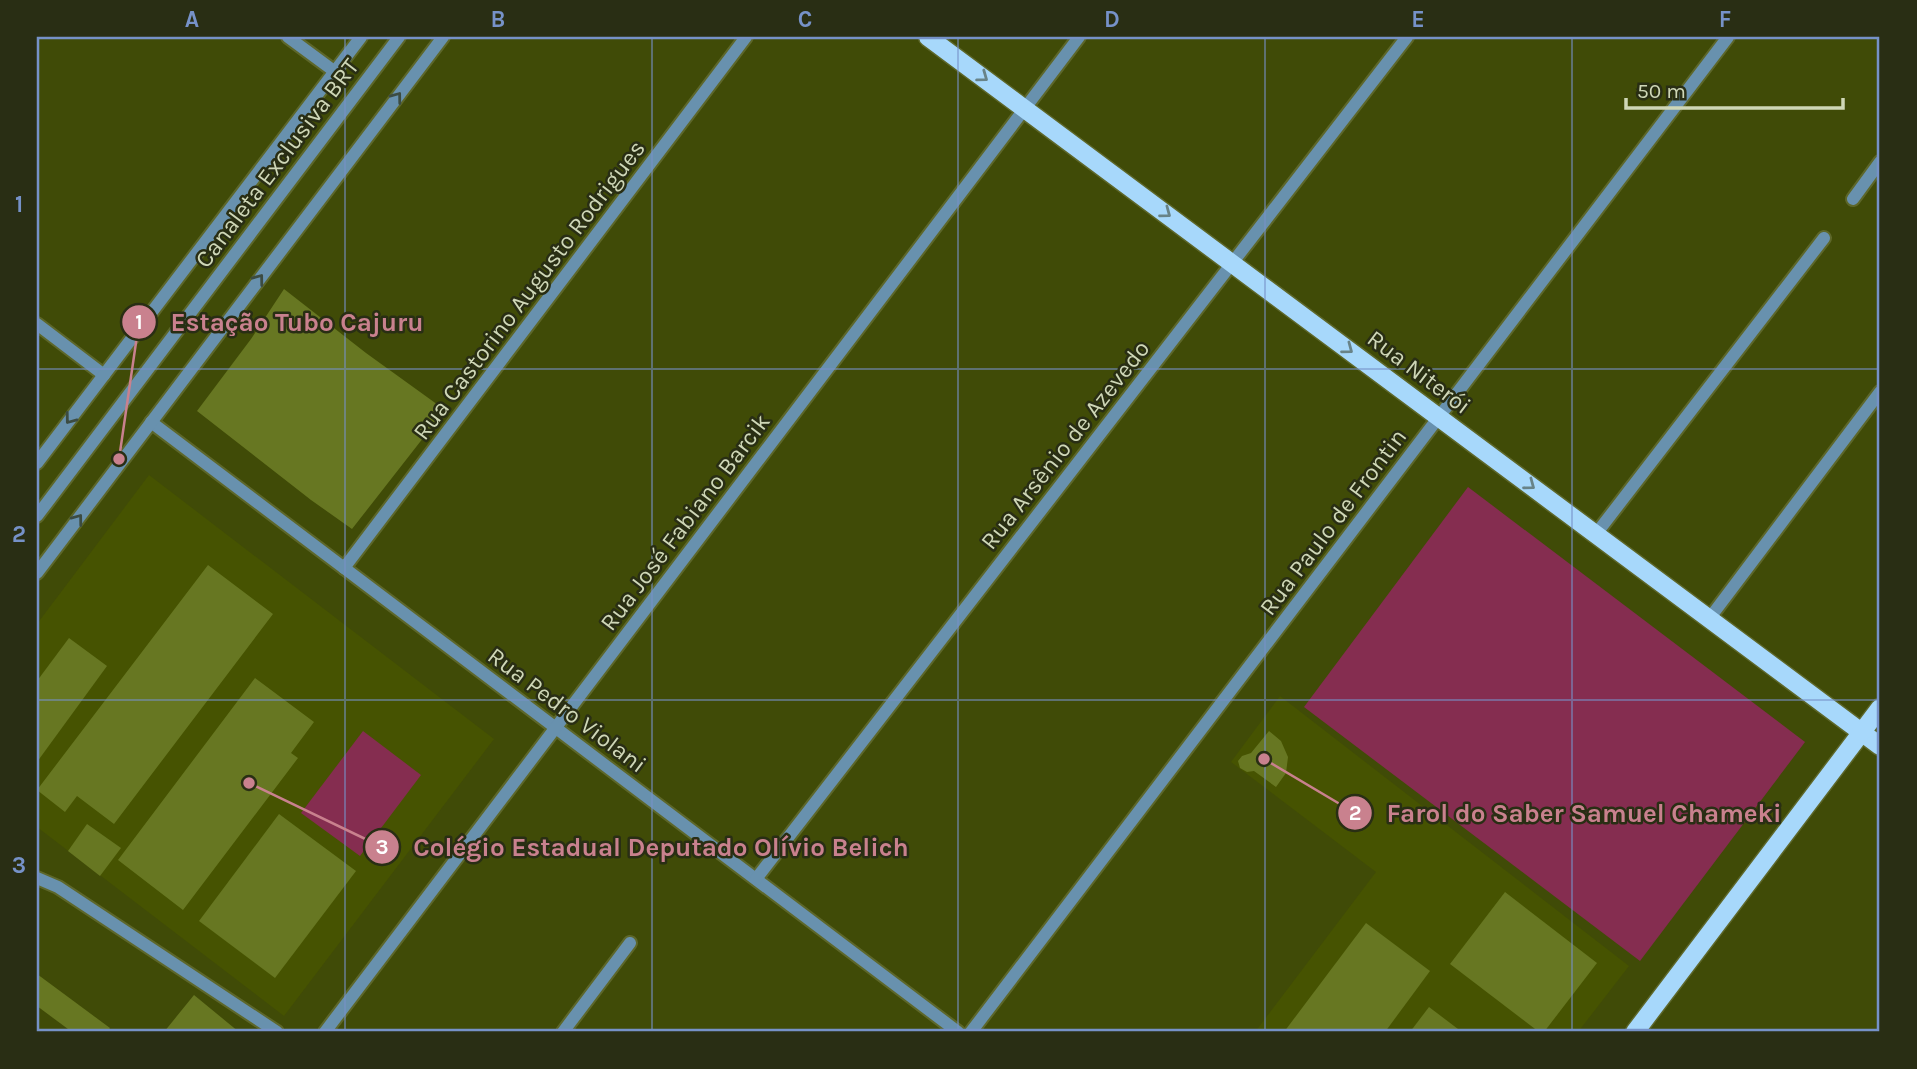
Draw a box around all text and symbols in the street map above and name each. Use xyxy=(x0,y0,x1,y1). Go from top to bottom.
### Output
text: A xyxy=(185,6,199,33)
text: B xyxy=(491,6,505,33)
text: C xyxy=(798,6,812,33)
text: D xyxy=(1104,6,1120,33)
text: E xyxy=(1411,6,1425,33)
text: F xyxy=(1719,6,1731,33)
street label: Canaleta Exclusiva BRT xyxy=(189,53,365,273)
scale bar xyxy=(1626,66,1843,110)
one-way arrow xyxy=(976,69,988,81)
text: 50 m xyxy=(1637,79,1686,103)
one-way arrow xyxy=(388,93,401,105)
street label: Rua Castorino Augusto Rodrigues xyxy=(407,135,651,445)
text: 1 xyxy=(15,191,23,218)
one-way arrow xyxy=(1158,205,1171,217)
one-way arrow xyxy=(251,274,264,287)
callout: Estação Tubo Cajuru xyxy=(122,298,438,345)
text: Estação Tubo Cajuru xyxy=(170,307,424,338)
text: 1 xyxy=(135,310,143,334)
street label: Rua Niterói xyxy=(1362,324,1476,420)
street label: Rua Arsênio de Azevedo xyxy=(975,335,1155,555)
one-way arrow xyxy=(1340,341,1353,353)
street label: Rua José Fabiano Barcik xyxy=(594,408,776,636)
one-way arrow xyxy=(66,411,79,424)
street label: Rua Paulo de Frontin xyxy=(1254,423,1412,621)
one-way arrow xyxy=(1523,477,1535,490)
one-way arrow xyxy=(70,514,82,527)
text: 2 xyxy=(12,521,26,548)
street label: Rua Pedro Violani xyxy=(482,641,652,779)
callout: Farol do Saber Samuel Chameki xyxy=(1338,790,1796,837)
text: Farol do Saber Samuel Chameki xyxy=(1386,798,1782,829)
text: 2 xyxy=(1349,801,1361,825)
callout: Colégio Estadual Deputado Olívio Belich xyxy=(364,823,922,870)
text: Colégio Estadual Deputado Olívio Belich xyxy=(413,832,909,863)
text: 3 xyxy=(375,835,389,859)
text: 3 xyxy=(12,852,26,879)

